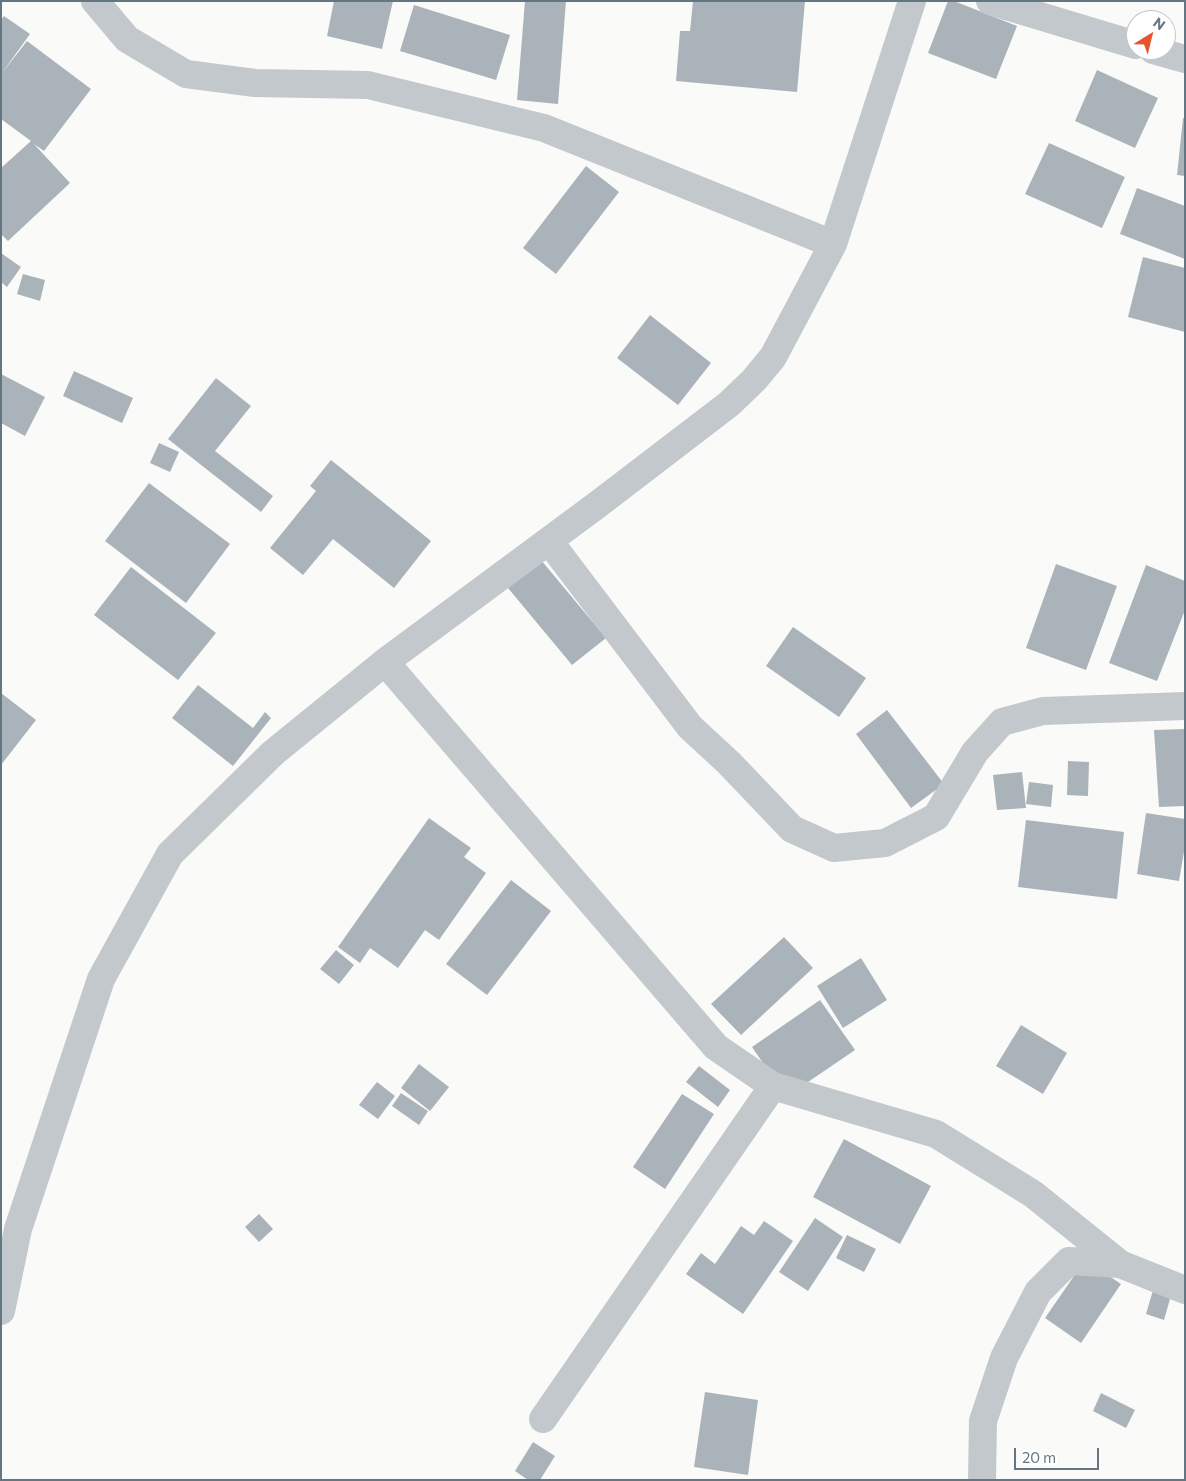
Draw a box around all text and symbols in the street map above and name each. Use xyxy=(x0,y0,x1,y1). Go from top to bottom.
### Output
north arrow xyxy=(1126,10,1176,60)
text: N xyxy=(1150,13,1169,33)
scale bar xyxy=(1016,1438,1101,1470)
text: 20 m xyxy=(1022,1448,1056,1466)

